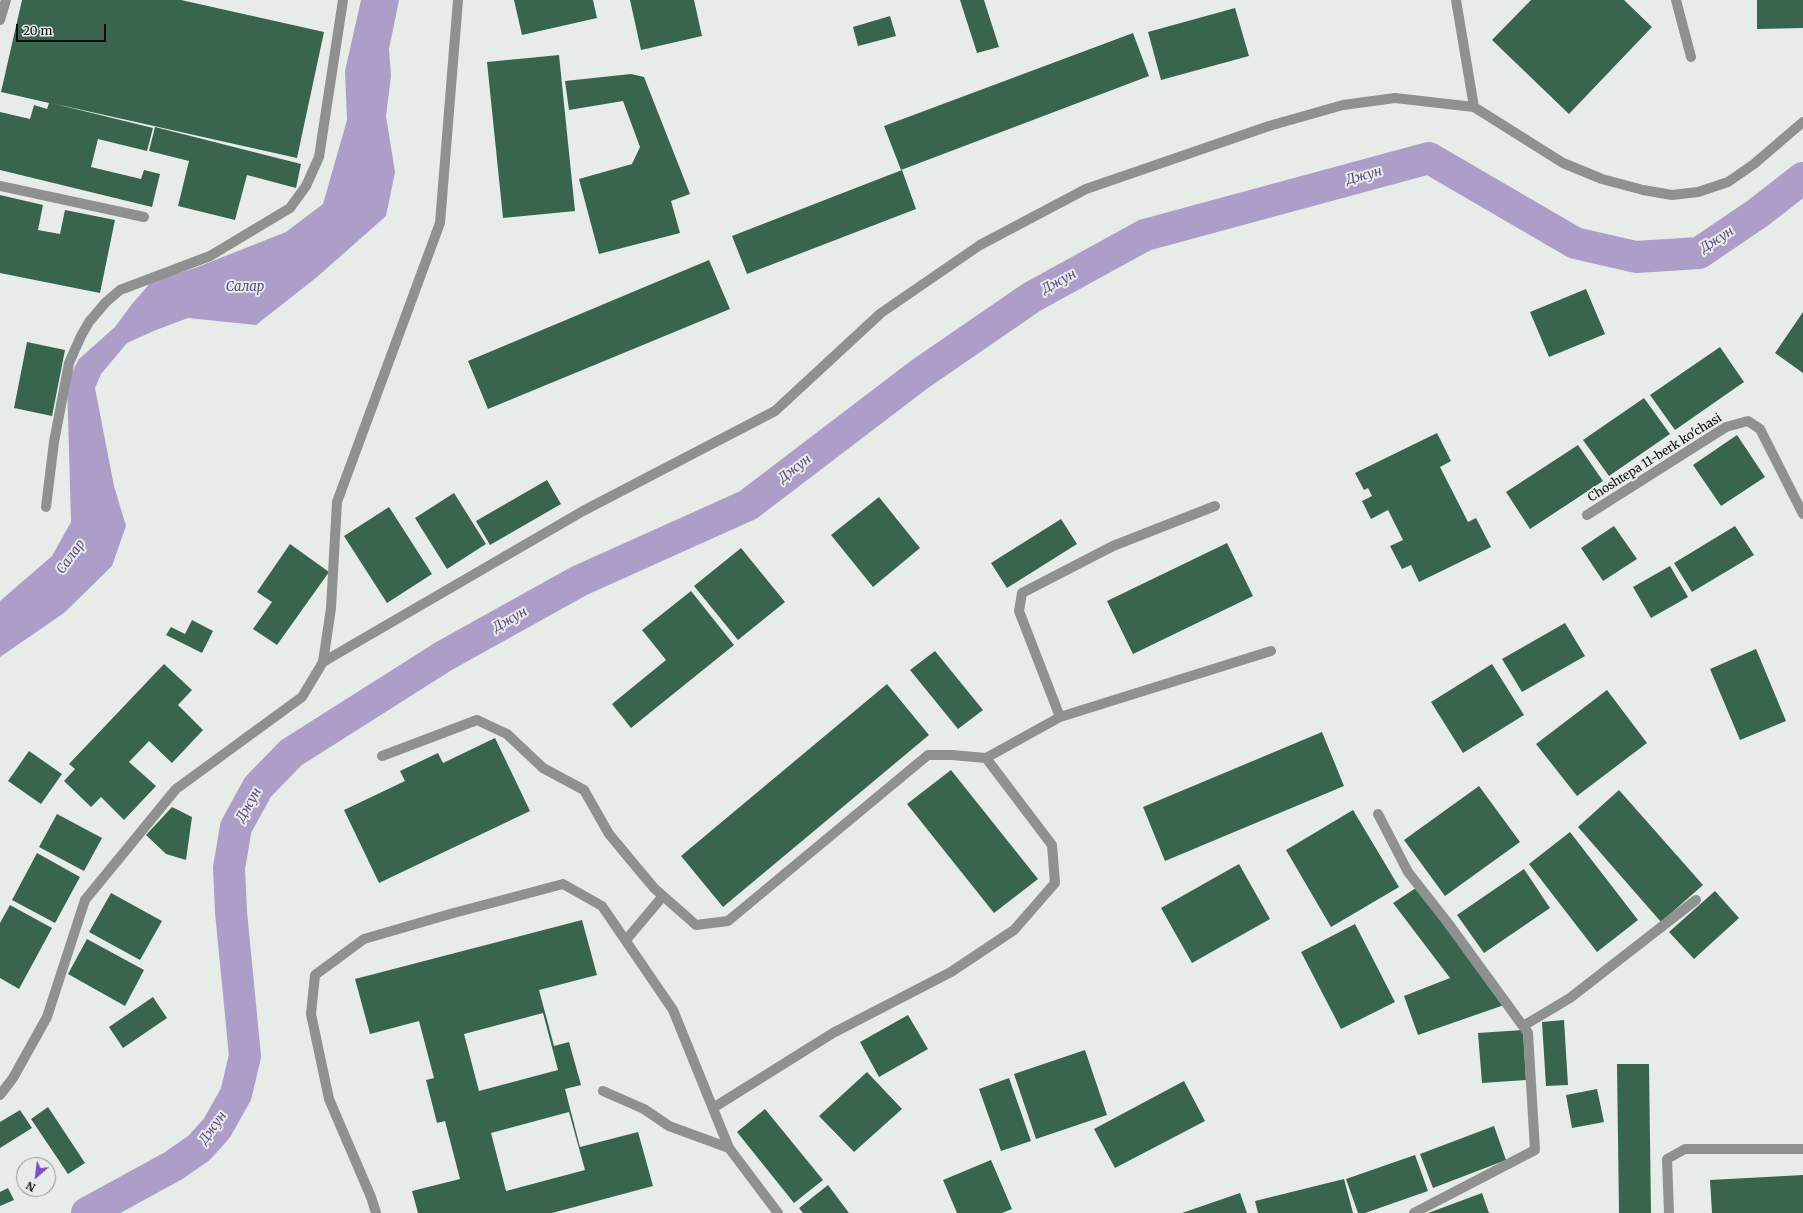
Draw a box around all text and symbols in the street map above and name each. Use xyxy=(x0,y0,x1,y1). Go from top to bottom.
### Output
scale bar xyxy=(18,16,108,42)
text: 20 m xyxy=(23,23,52,38)
water label: Джун xyxy=(1344,164,1384,188)
water label: Джун xyxy=(1697,224,1737,256)
water label: Джун xyxy=(1039,267,1079,297)
water label: Салар xyxy=(226,279,264,295)
street label: Choshtepa 11-berk ko'chasi xyxy=(1586,411,1724,505)
water label: Джун xyxy=(776,452,814,486)
water label: Салар xyxy=(53,537,89,577)
water label: Джун xyxy=(490,604,530,636)
water label: Джун xyxy=(233,785,265,825)
water label: Джун xyxy=(196,1109,230,1147)
north arrow xyxy=(16,1157,56,1197)
text: N xyxy=(24,1178,38,1195)

